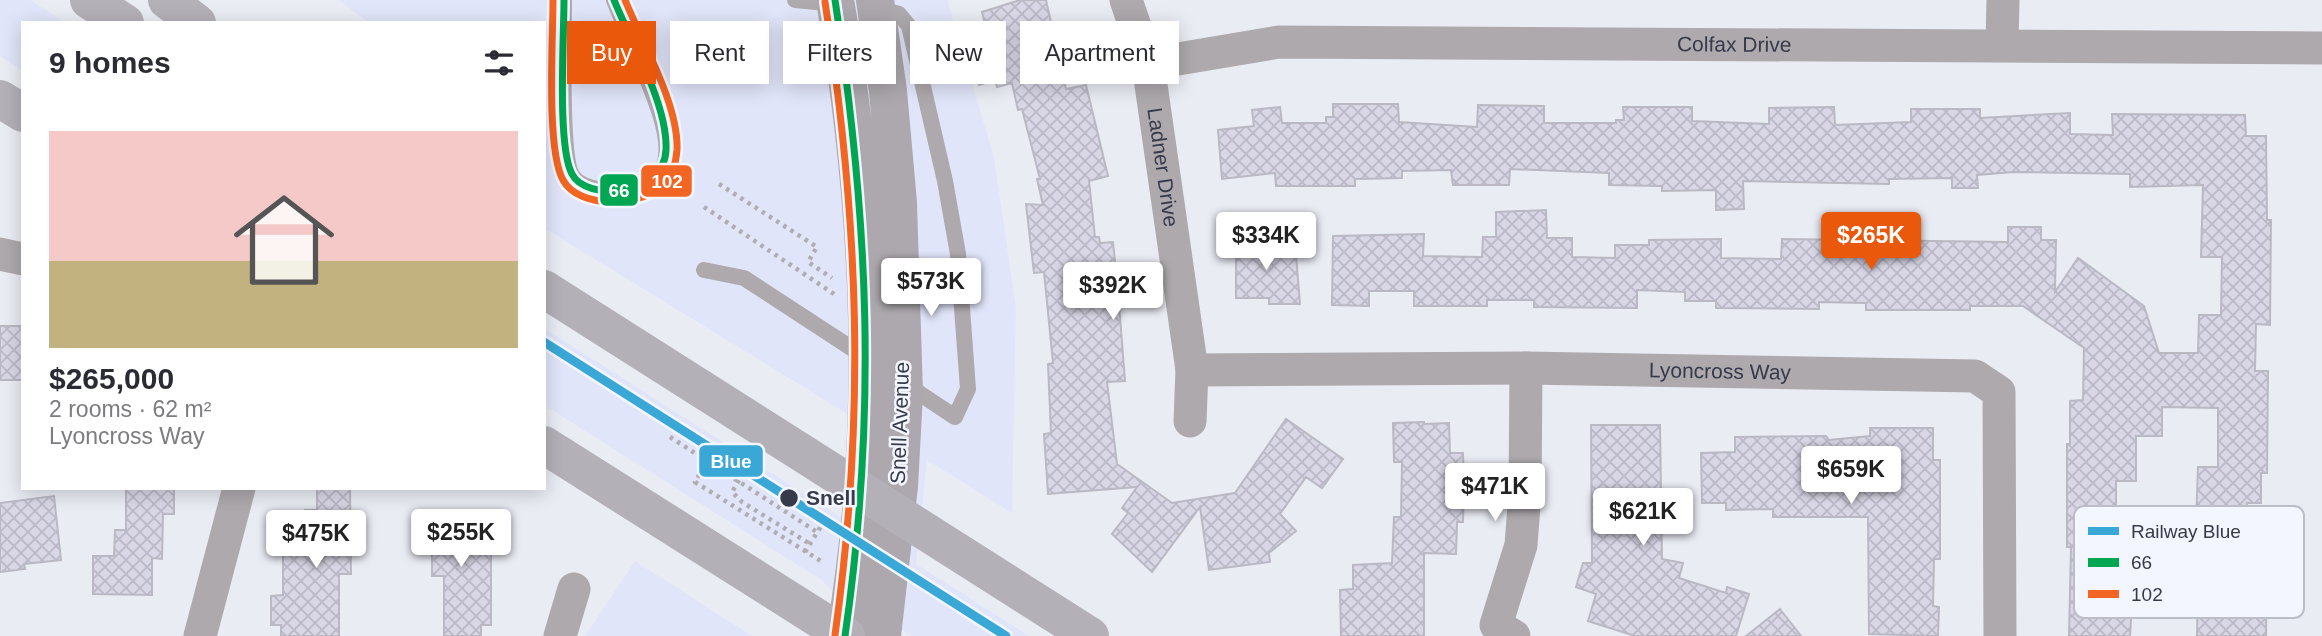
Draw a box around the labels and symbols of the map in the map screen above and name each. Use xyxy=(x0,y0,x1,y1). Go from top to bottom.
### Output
street label: Colfax Drive xyxy=(1677,32,1791,56)
street label: Ladner Drive xyxy=(1143,106,1183,228)
line badge: 102 xyxy=(640,164,693,198)
text: 102 xyxy=(651,171,683,192)
line badge: 66 xyxy=(599,173,639,207)
text: 66 xyxy=(608,180,630,201)
pin: $334K xyxy=(1217,212,1315,272)
pin: $265K xyxy=(1822,212,1920,272)
pin: $573K xyxy=(882,258,980,318)
pin: $392K xyxy=(1064,262,1162,322)
street label: Lyoncross Way xyxy=(1649,358,1792,384)
street label: Snell Avenue xyxy=(886,362,913,484)
line badge: Blue xyxy=(698,444,764,478)
pin: $659K xyxy=(1802,447,1900,506)
text: Blue xyxy=(710,451,752,472)
pin: $471K xyxy=(1446,463,1544,523)
place label: Snell xyxy=(806,486,856,509)
marker: Snell xyxy=(778,487,800,509)
pin: $621K xyxy=(1594,489,1692,548)
legend xyxy=(2074,506,2304,618)
pin: $475K xyxy=(267,510,365,570)
pin: $255K xyxy=(412,510,510,569)
text: Railway Blue xyxy=(2131,521,2241,542)
text: 66 xyxy=(2131,552,2152,573)
text: 102 xyxy=(2131,584,2163,605)

